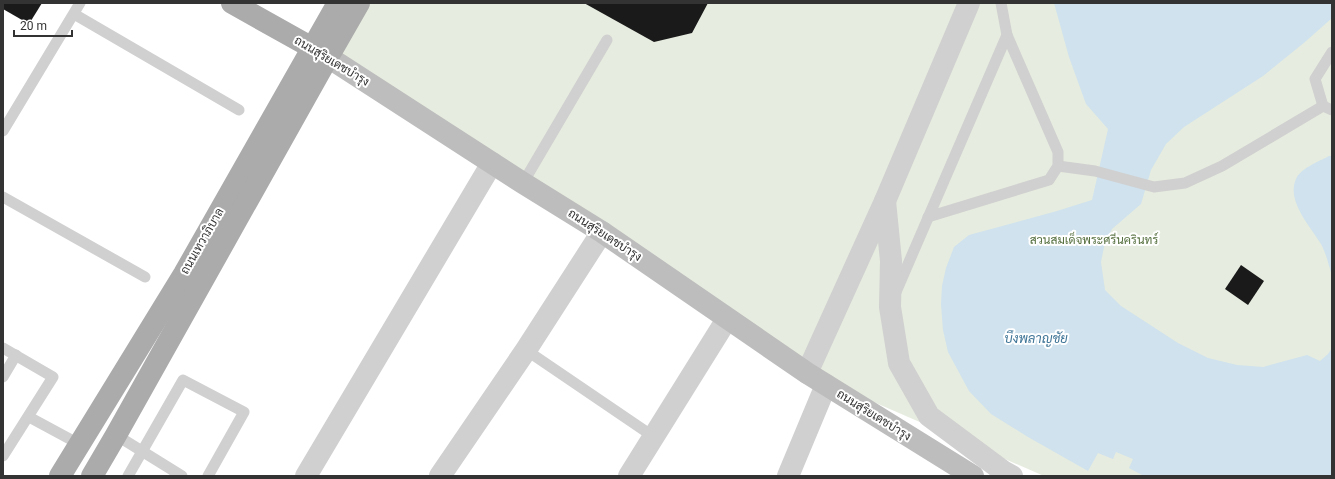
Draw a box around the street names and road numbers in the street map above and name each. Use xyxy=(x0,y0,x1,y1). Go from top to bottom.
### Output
street label: ถนนสุริยเดชบำรุง xyxy=(291,33,372,91)
street label: ถนนเทวาภิบาล xyxy=(178,206,227,276)
street label: ถนนสุริยเดชบำรุง xyxy=(565,206,644,266)
street label: ถนนสุริยเดชบำรุง xyxy=(833,387,914,445)

